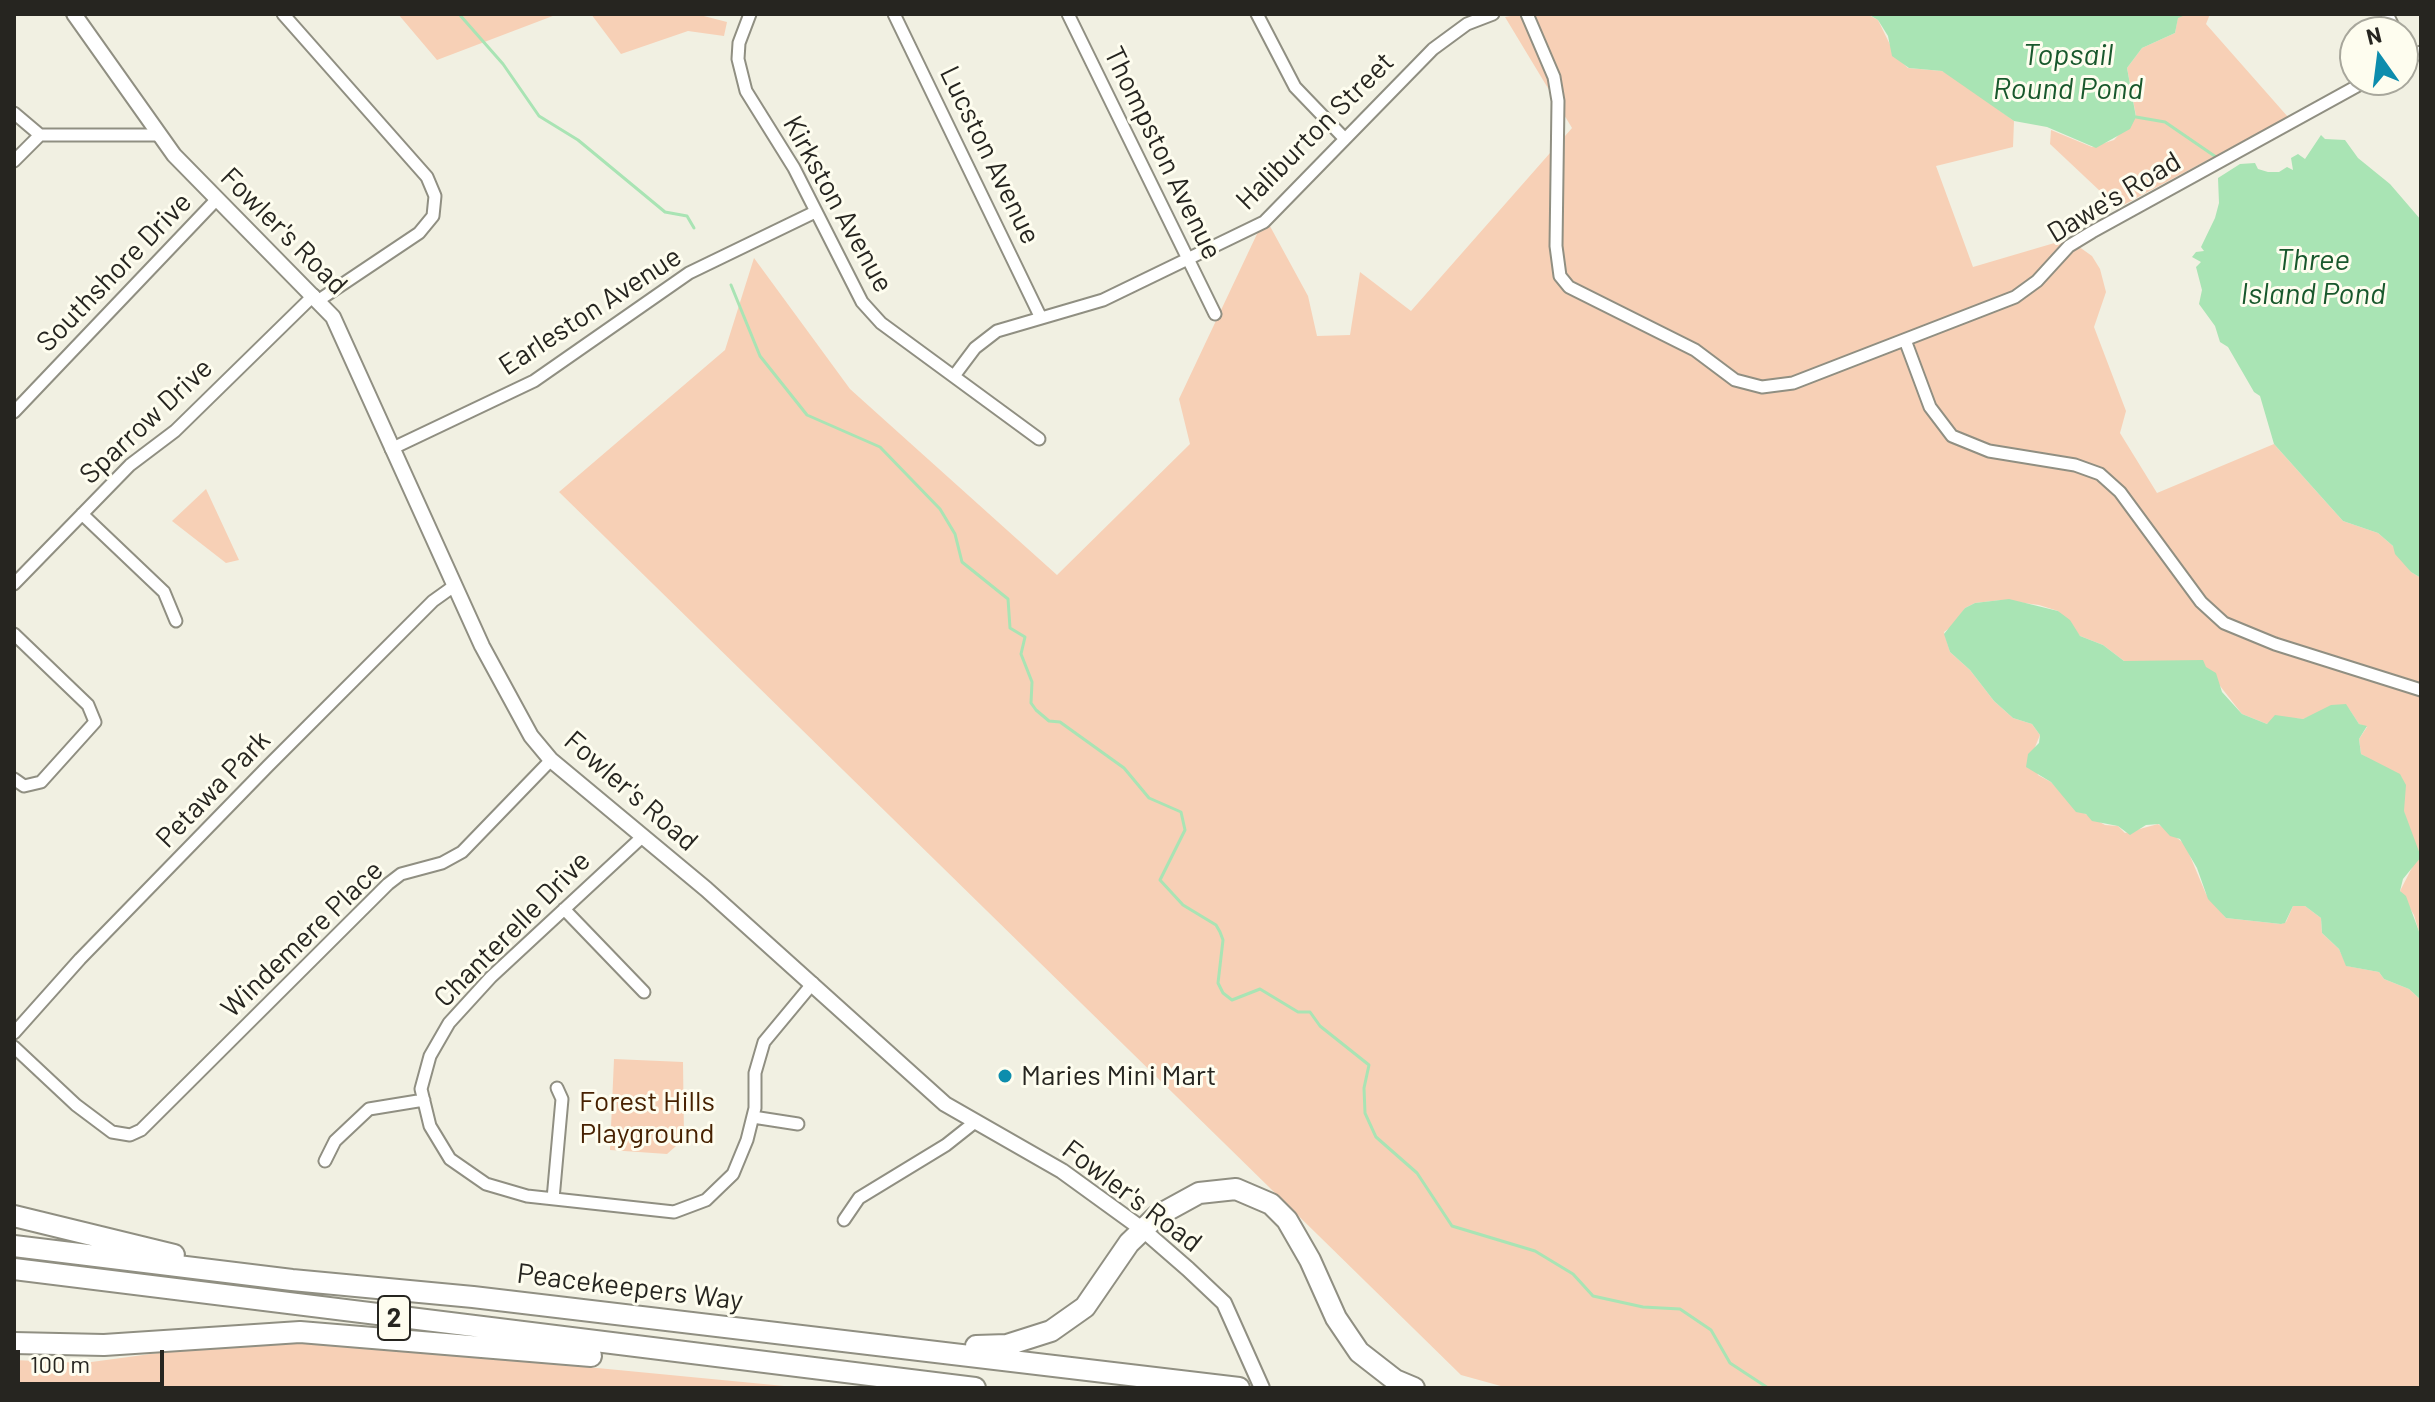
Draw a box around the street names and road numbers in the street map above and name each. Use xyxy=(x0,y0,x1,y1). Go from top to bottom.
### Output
street label: Thompston Avenue xyxy=(1097,41,1229,265)
street label: Haliburton Street xyxy=(1229,45,1401,217)
street label: Lucston Avenue xyxy=(932,61,1048,249)
street label: Kirkston Avenue xyxy=(776,110,900,298)
street label: Dawe's Road xyxy=(2041,144,2187,250)
street label: Fowler's Road xyxy=(213,160,355,302)
street label: Southshore Drive xyxy=(30,185,198,359)
street label: Earleston Avenue xyxy=(492,240,688,382)
street label: Sparrow Drive xyxy=(73,351,219,491)
street label: Petawa Park xyxy=(149,723,277,855)
street label: Fowler's Road xyxy=(557,724,705,858)
street label: Chanterelle Drive xyxy=(427,844,597,1014)
street label: Windemere Place xyxy=(214,853,390,1025)
street label: Fowler's Road xyxy=(1056,1133,1208,1259)
street label: Peacekeepers Way xyxy=(515,1256,745,1318)
road number: 2 xyxy=(378,1296,410,1340)

